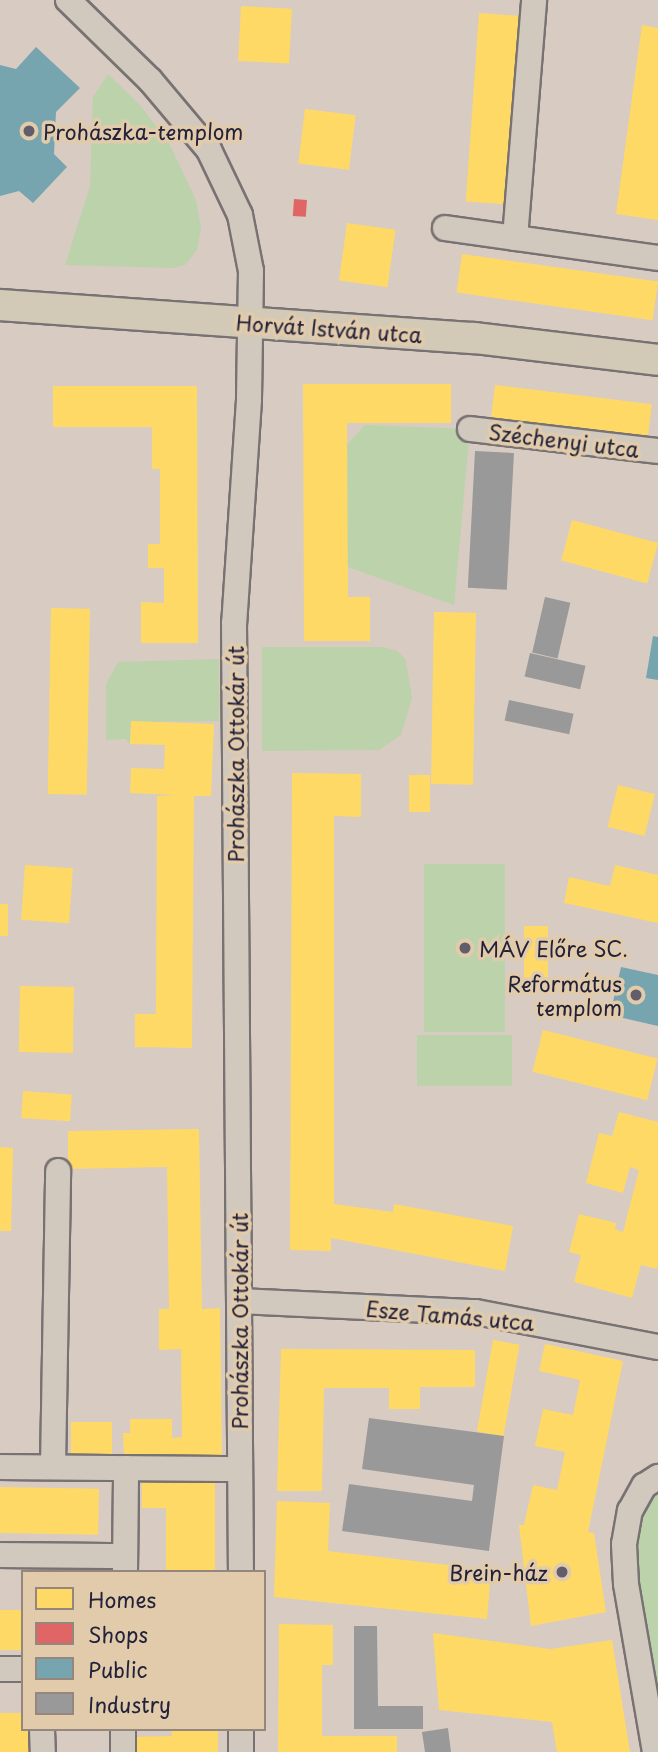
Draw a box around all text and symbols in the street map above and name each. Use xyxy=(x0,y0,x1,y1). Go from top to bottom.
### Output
place label: Prohászka-templom xyxy=(43,118,243,144)
marker: Prohászka-templom xyxy=(21,123,37,139)
street label: Horvát István utca xyxy=(235,309,423,347)
street label: Széchenyi utca xyxy=(488,418,640,462)
street label: Prohászka Ottokár út xyxy=(222,644,248,864)
place label: MÁV Előre SC. xyxy=(479,935,626,961)
marker: MÁV Előre SC. xyxy=(457,940,473,956)
place label: Református templom xyxy=(507,970,622,1020)
marker: Református templom xyxy=(628,987,644,1003)
street label: Prohászka Ottokár út xyxy=(226,1211,252,1431)
street label: Esze Tamás utca xyxy=(365,1295,535,1335)
place label: Brein-ház xyxy=(449,1559,548,1585)
marker: Brein-ház xyxy=(554,1564,570,1580)
legend xyxy=(21,1570,266,1731)
text: Homes xyxy=(88,1583,156,1615)
text: Shops xyxy=(88,1618,148,1650)
text: Public xyxy=(88,1653,148,1685)
text: Industry xyxy=(88,1688,171,1720)

